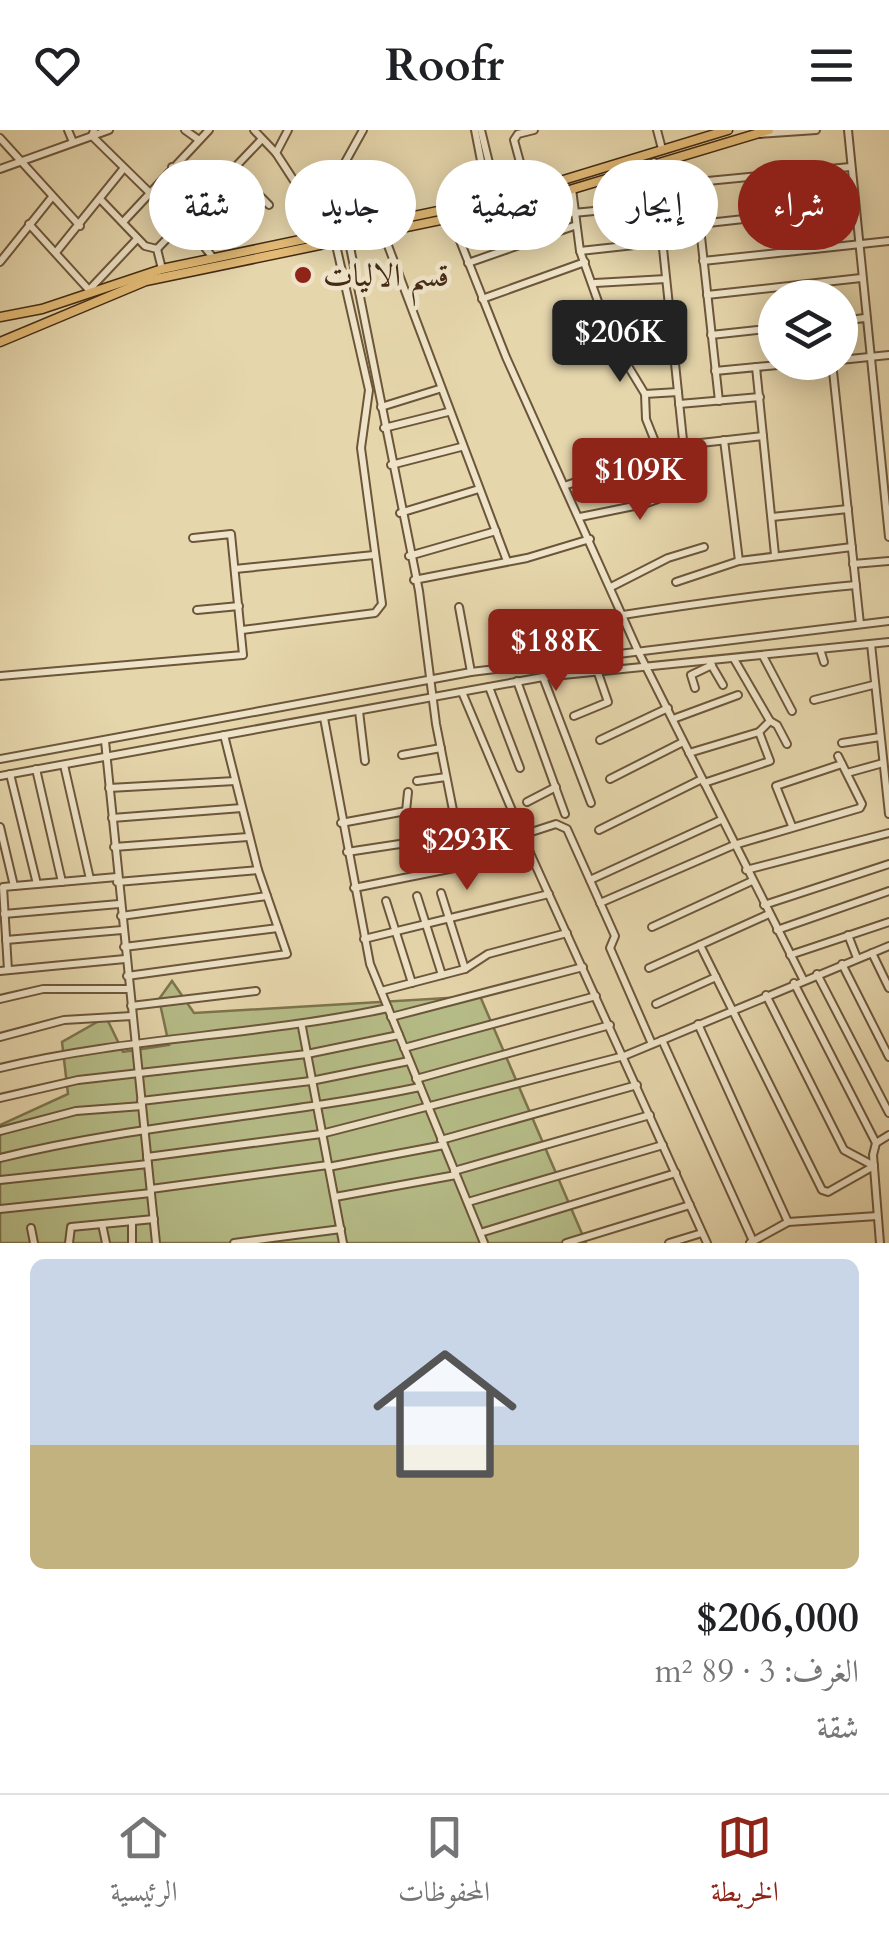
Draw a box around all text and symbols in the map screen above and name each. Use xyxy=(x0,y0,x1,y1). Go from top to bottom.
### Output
text: Roofr xyxy=(385,35,504,96)
icon: heart xyxy=(30,38,85,93)
icon: menu xyxy=(804,38,859,93)
chip: شقة xyxy=(149,160,265,250)
chip: جديد xyxy=(285,160,416,250)
chip: تصفية xyxy=(436,160,573,250)
chip: إيجار xyxy=(593,160,718,250)
chip: شراء xyxy=(738,160,860,250)
place label: قسم الاليات xyxy=(323,254,449,307)
marker: قسم الاليات xyxy=(292,264,314,286)
map controls xyxy=(758,280,858,380)
button: layers xyxy=(758,280,858,380)
pin: $206K xyxy=(550,300,690,385)
text: $206K xyxy=(574,310,666,354)
pin: $109K xyxy=(570,438,710,523)
text: $109K xyxy=(594,448,686,492)
pin: $188K xyxy=(486,609,626,694)
text: $188K xyxy=(510,619,602,663)
pin: $293K xyxy=(397,808,537,893)
text: $293K xyxy=(421,818,513,862)
icon: home xyxy=(355,1324,535,1504)
text: $206,000 xyxy=(696,1589,859,1646)
text: الغرف: 3 · 89 m² xyxy=(655,1650,859,1694)
text: شقة xyxy=(817,1706,859,1750)
tab: الرئيسية xyxy=(110,1810,177,1919)
tab: المحفوظات xyxy=(398,1810,490,1919)
tab: الخريطة xyxy=(711,1810,779,1919)

